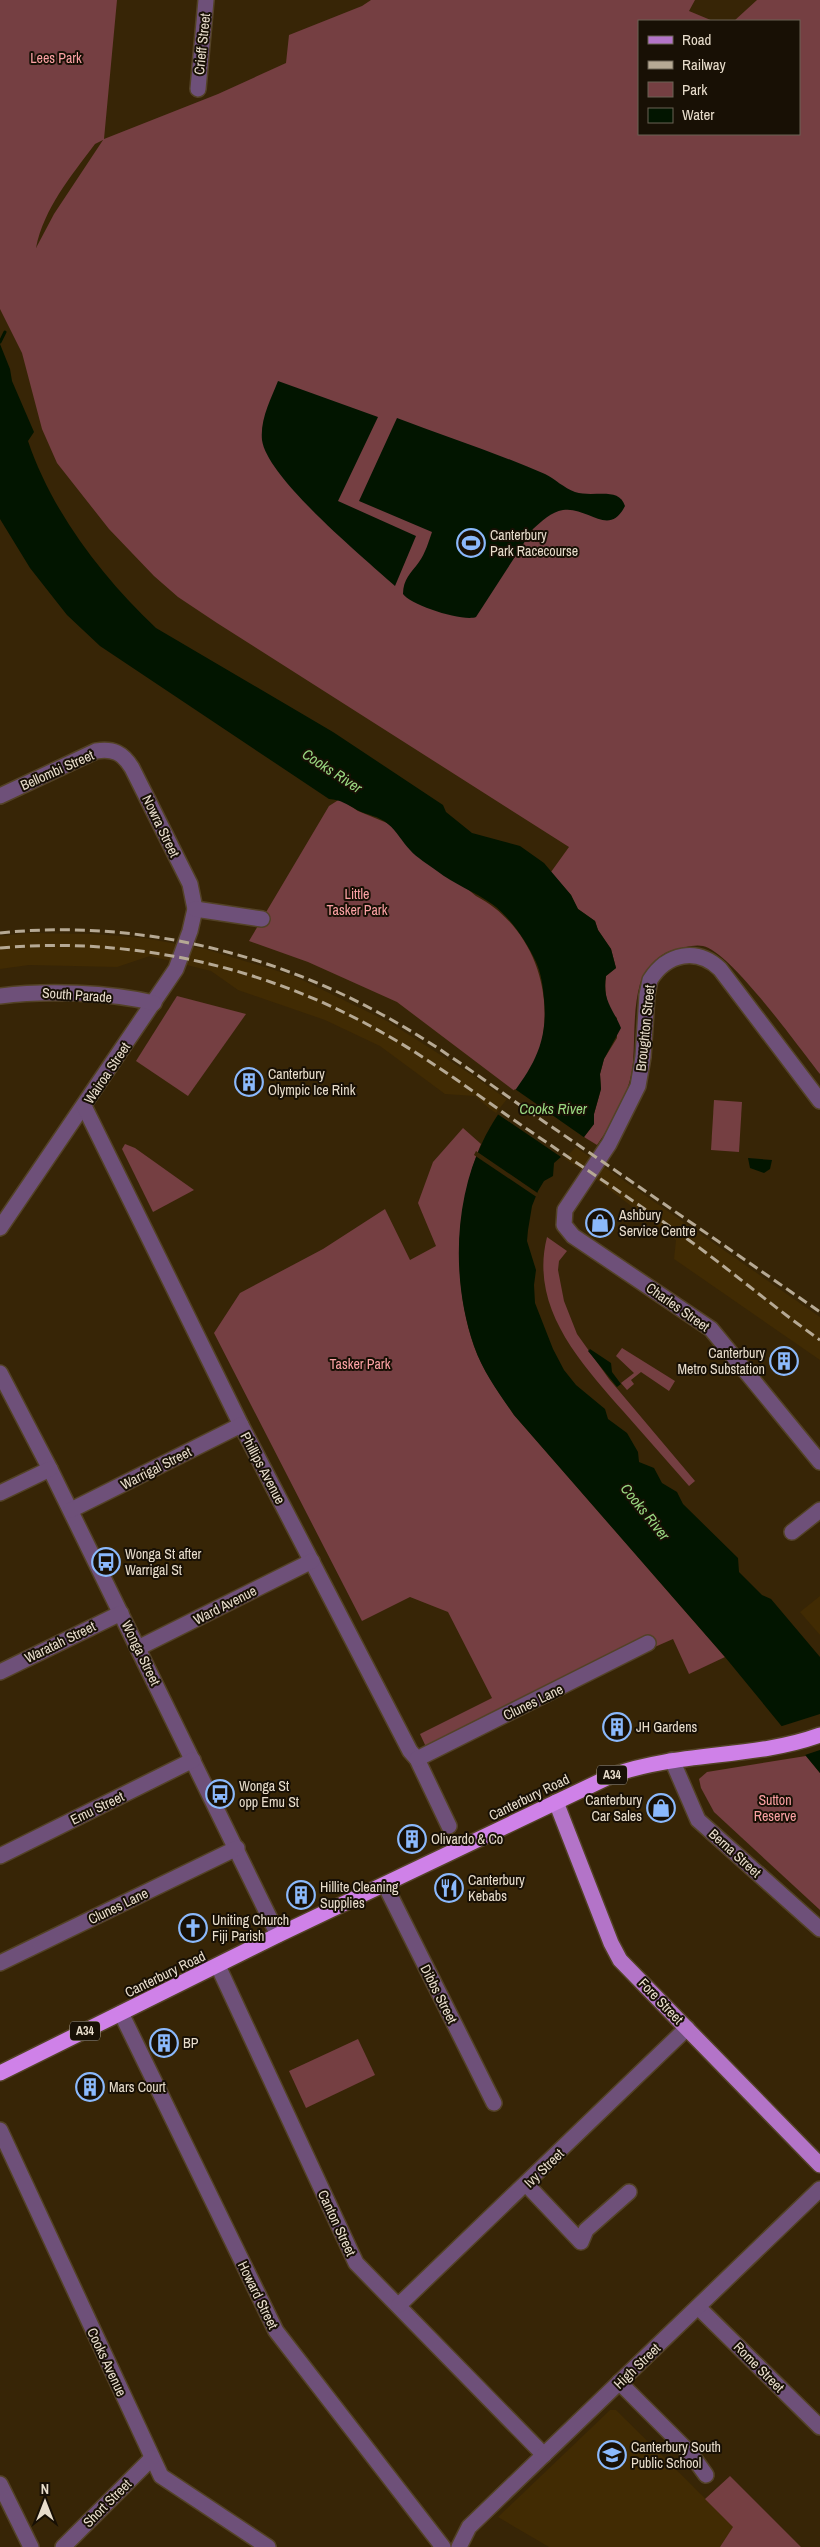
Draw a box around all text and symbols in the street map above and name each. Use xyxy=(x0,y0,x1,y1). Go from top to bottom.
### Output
street label: Crieff Street xyxy=(190,12,214,76)
legend xyxy=(638,20,800,135)
text: Road xyxy=(682,29,711,50)
park label: Lees Park xyxy=(30,49,82,67)
text: Railway xyxy=(682,54,727,75)
text: Park xyxy=(682,79,708,100)
text: Water xyxy=(682,104,714,125)
place label: Canterbury Park Racecourse xyxy=(490,526,578,560)
sports icon: Canterbury Park Racecourse xyxy=(456,528,486,558)
water label: Cooks River xyxy=(298,743,367,798)
street label: Bellombi Street xyxy=(17,746,97,794)
street label: Nowra Street xyxy=(138,792,184,860)
park label: Little Tasker Park xyxy=(327,885,388,919)
street label: South Parade xyxy=(41,984,113,1006)
street label: Broughton Street xyxy=(632,984,658,1072)
street label: Wairoa Street xyxy=(80,1039,134,1107)
place label: Canterbury Olympic Ice Rink xyxy=(268,1065,356,1099)
building icon: Canterbury Olympic Ice Rink xyxy=(234,1067,264,1097)
water label: Cooks River xyxy=(519,1098,588,1119)
place label: Ashbury Service Centre xyxy=(618,1206,696,1240)
shop icon: Ashbury Service Centre xyxy=(585,1208,615,1238)
street label: Charles Street xyxy=(643,1279,713,1335)
place label: Canterbury Metro Substation xyxy=(678,1344,765,1378)
building icon: Canterbury Metro Substation xyxy=(769,1346,799,1376)
park label: Tasker Park xyxy=(330,1355,391,1373)
street label: Phillips Avenue xyxy=(237,1429,289,1507)
street label: Warrigal Street xyxy=(118,1443,194,1493)
water label: Cooks River xyxy=(616,1479,675,1545)
place label: Wonga St after Warrigal St xyxy=(125,1545,202,1579)
bus stop icon: Wonga St after Warrigal St xyxy=(91,1547,121,1577)
street label: Ward Avenue xyxy=(190,1581,260,1629)
street label: Waratah Street xyxy=(22,1617,98,1667)
street label: Wonga Street xyxy=(118,1618,164,1688)
street label: Clunes Lane xyxy=(500,1680,566,1724)
building icon: JH Gardens xyxy=(602,1712,632,1742)
place label: JH Gardens xyxy=(636,1718,698,1736)
road number: A34 xyxy=(597,1766,627,1784)
street label: Canterbury Road xyxy=(486,1770,572,1824)
place label: Wonga St opp Emu St xyxy=(239,1777,299,1811)
bus stop icon: Wonga St opp Emu St xyxy=(205,1779,235,1809)
street label: Emu Street xyxy=(67,1787,127,1829)
place label: Canterbury Car Sales xyxy=(585,1791,642,1825)
park label: Sutton Reserve xyxy=(754,1791,796,1825)
shop icon: Canterbury Car Sales xyxy=(646,1793,676,1823)
building icon: Olivardo & Co xyxy=(397,1824,427,1854)
street label: Berna Street xyxy=(705,1825,765,1881)
place label: Olivardo & Co xyxy=(431,1830,503,1848)
place label: Canterbury Kebabs xyxy=(468,1871,525,1905)
restaurant icon: Canterbury Kebabs xyxy=(434,1873,464,1903)
place label: Hillite Cleaning Supplies xyxy=(320,1878,399,1912)
building icon: Hillite Cleaning Supplies xyxy=(286,1880,316,1910)
street label: Clunes Lane xyxy=(85,1884,151,1928)
place label: Uniting Church Fiji Parish xyxy=(212,1911,289,1945)
church icon: Uniting Church Fiji Parish xyxy=(178,1913,208,1943)
street label: Canterbury Road xyxy=(122,1947,208,2001)
street label: Dibbs Street xyxy=(416,1961,462,2027)
street label: Fore Street xyxy=(635,1974,687,2028)
road number: A34 xyxy=(70,2022,100,2040)
building icon: BP xyxy=(149,2028,179,2058)
place label: BP xyxy=(183,2034,199,2052)
building icon: Mars Court xyxy=(75,2072,105,2102)
place label: Mars Court xyxy=(109,2078,166,2096)
street label: Ivy Street xyxy=(520,2145,568,2191)
street label: Canton Street xyxy=(314,2187,360,2259)
street label: Howard Street xyxy=(234,2258,282,2332)
street label: Cooks Avenue xyxy=(83,2325,131,2399)
street label: Rome Street xyxy=(730,2338,788,2396)
street label: High Street xyxy=(610,2339,664,2393)
place label: Canterbury South Public School xyxy=(631,2438,721,2472)
school or university icon: Canterbury South Public School xyxy=(597,2440,627,2470)
street label: Short Street xyxy=(79,2475,135,2531)
north arrow xyxy=(20,2477,70,2527)
text: N xyxy=(41,2480,49,2498)

